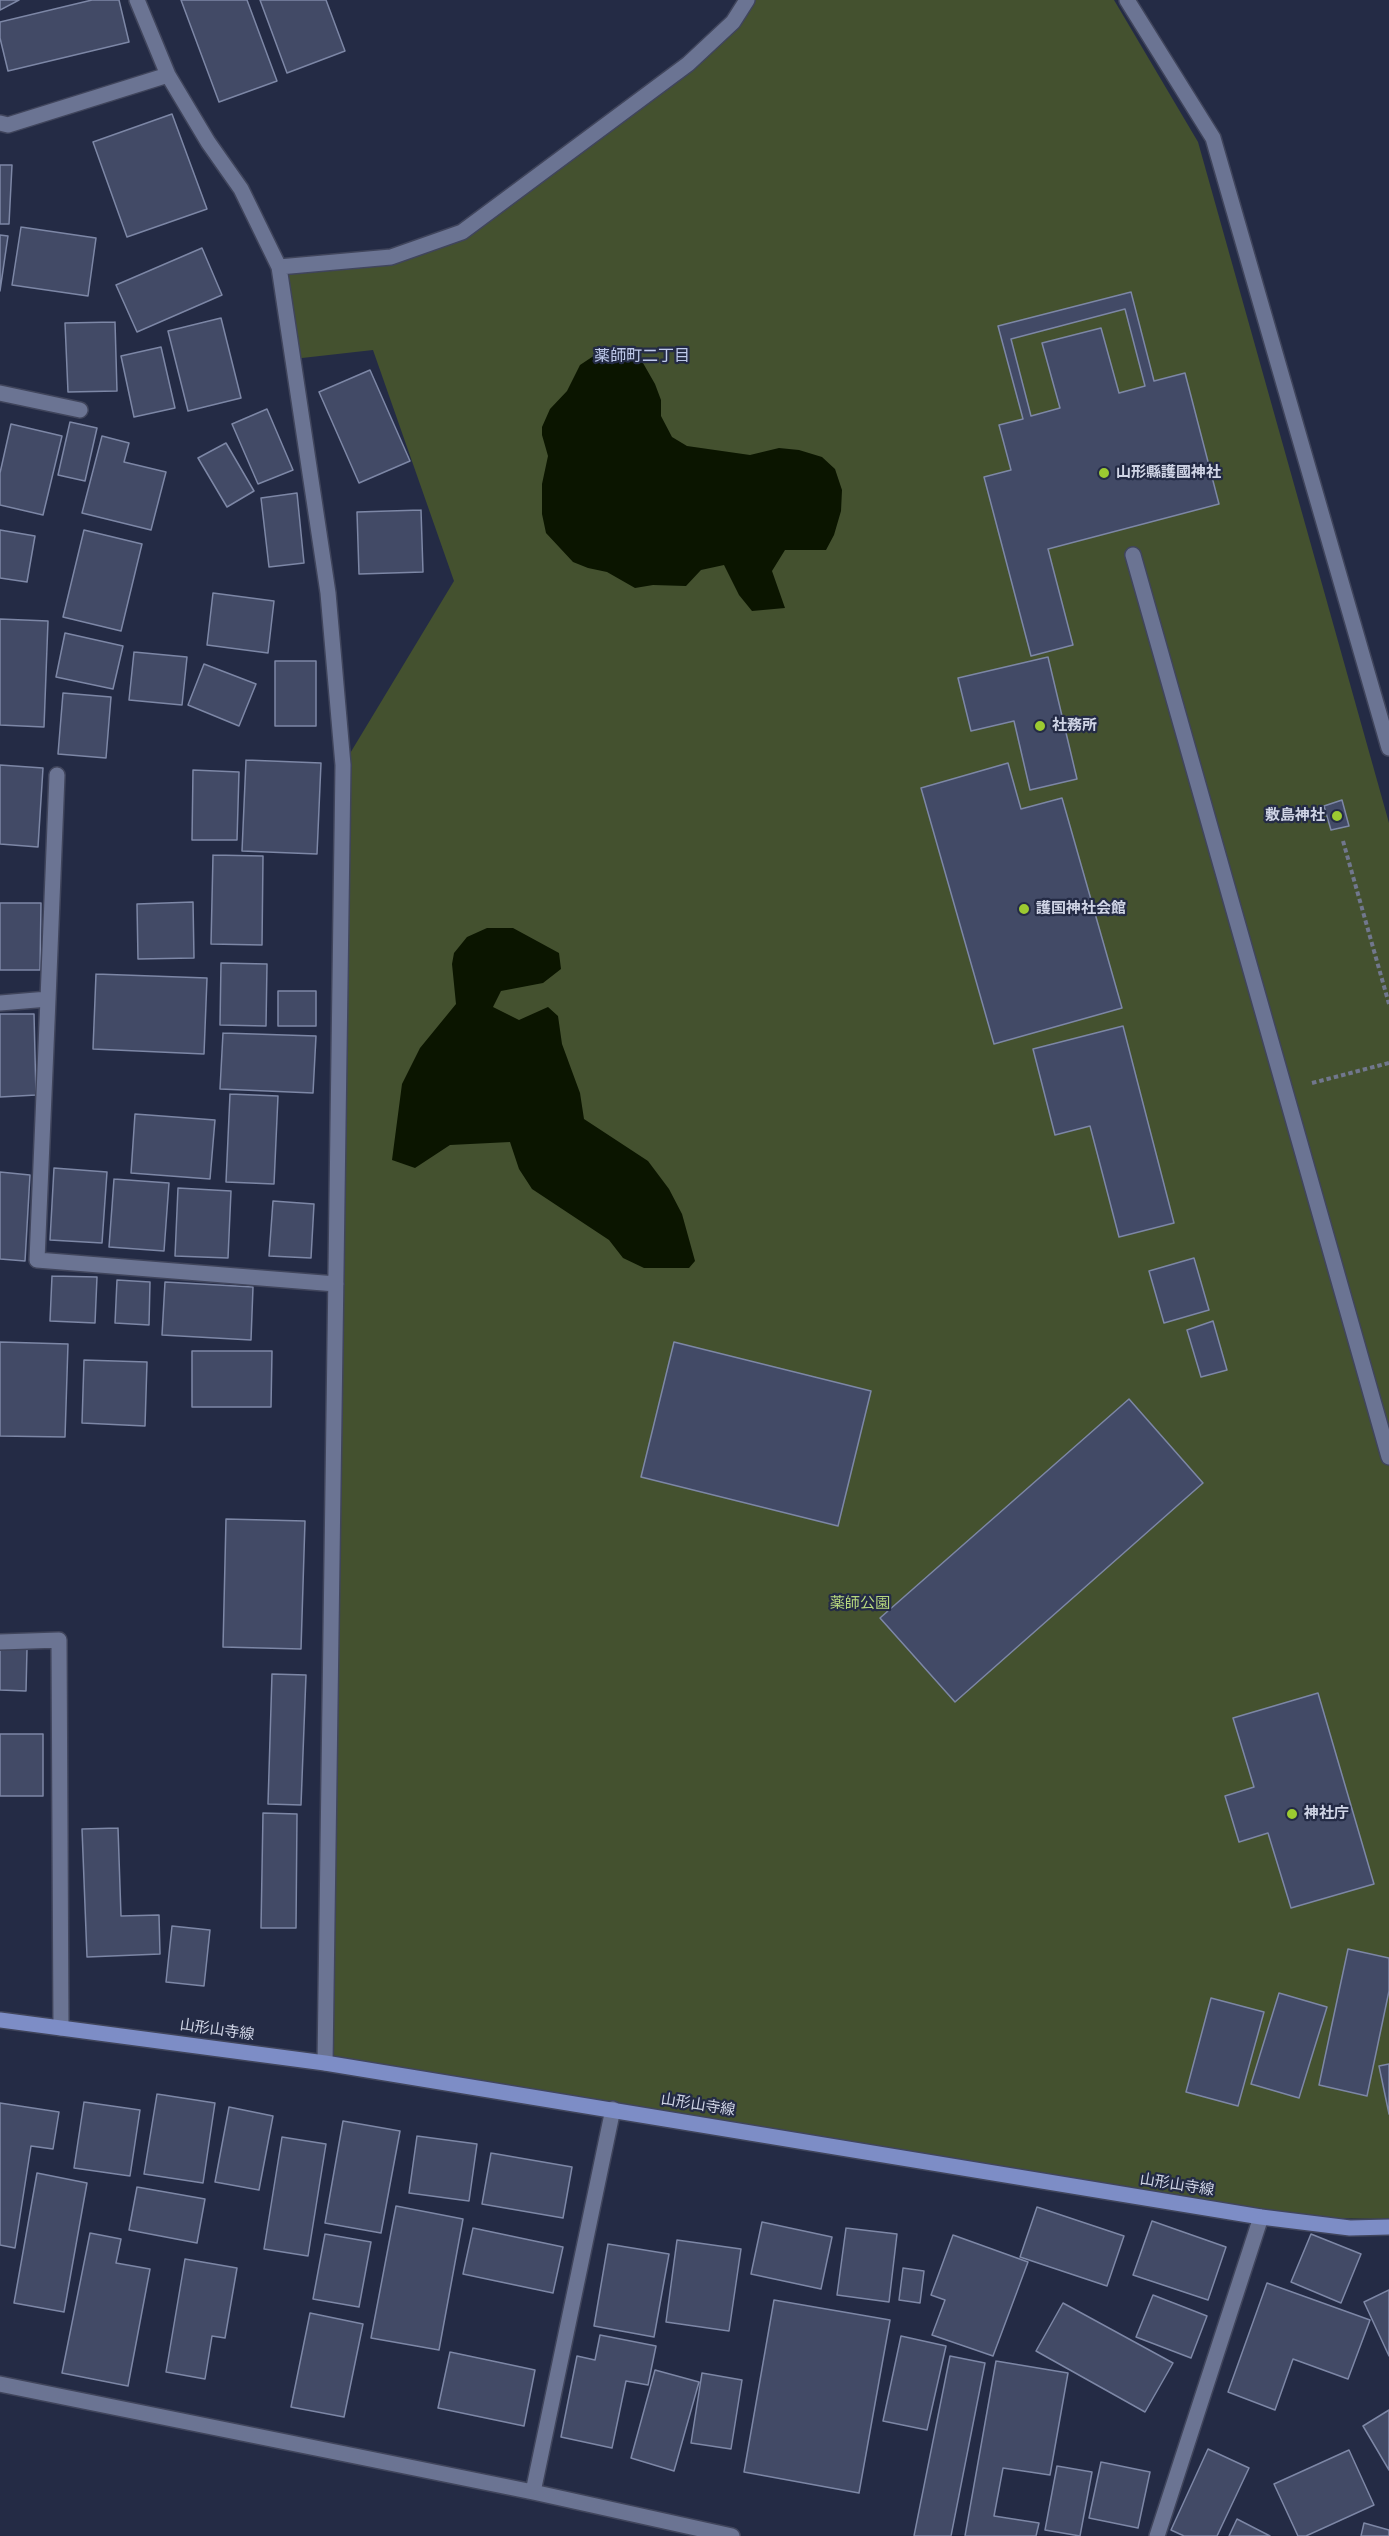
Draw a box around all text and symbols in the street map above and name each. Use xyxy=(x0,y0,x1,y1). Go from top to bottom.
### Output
district label: 薬師町二丁目 xyxy=(594,346,690,366)
place label: 山形縣護國神社 xyxy=(1116,464,1221,482)
marker: 山形縣護國神社 xyxy=(1097,466,1111,480)
place label: 社務所 xyxy=(1052,717,1097,735)
marker: 社務所 xyxy=(1033,719,1047,733)
place label: 敷島神社 xyxy=(1265,807,1325,825)
marker: 敷島神社 xyxy=(1330,809,1344,823)
place label: 護国神社会館 xyxy=(1036,900,1126,918)
marker: 護国神社会館 xyxy=(1017,902,1031,916)
park label: 薬師公園 xyxy=(830,1595,890,1613)
place label: 神社庁 xyxy=(1304,1805,1349,1823)
marker: 神社庁 xyxy=(1285,1807,1299,1821)
street label: 山形山寺線 xyxy=(179,2016,255,2044)
street label: 山形山寺線 xyxy=(660,2090,736,2120)
street label: 山形山寺線 xyxy=(1139,2170,1215,2200)

